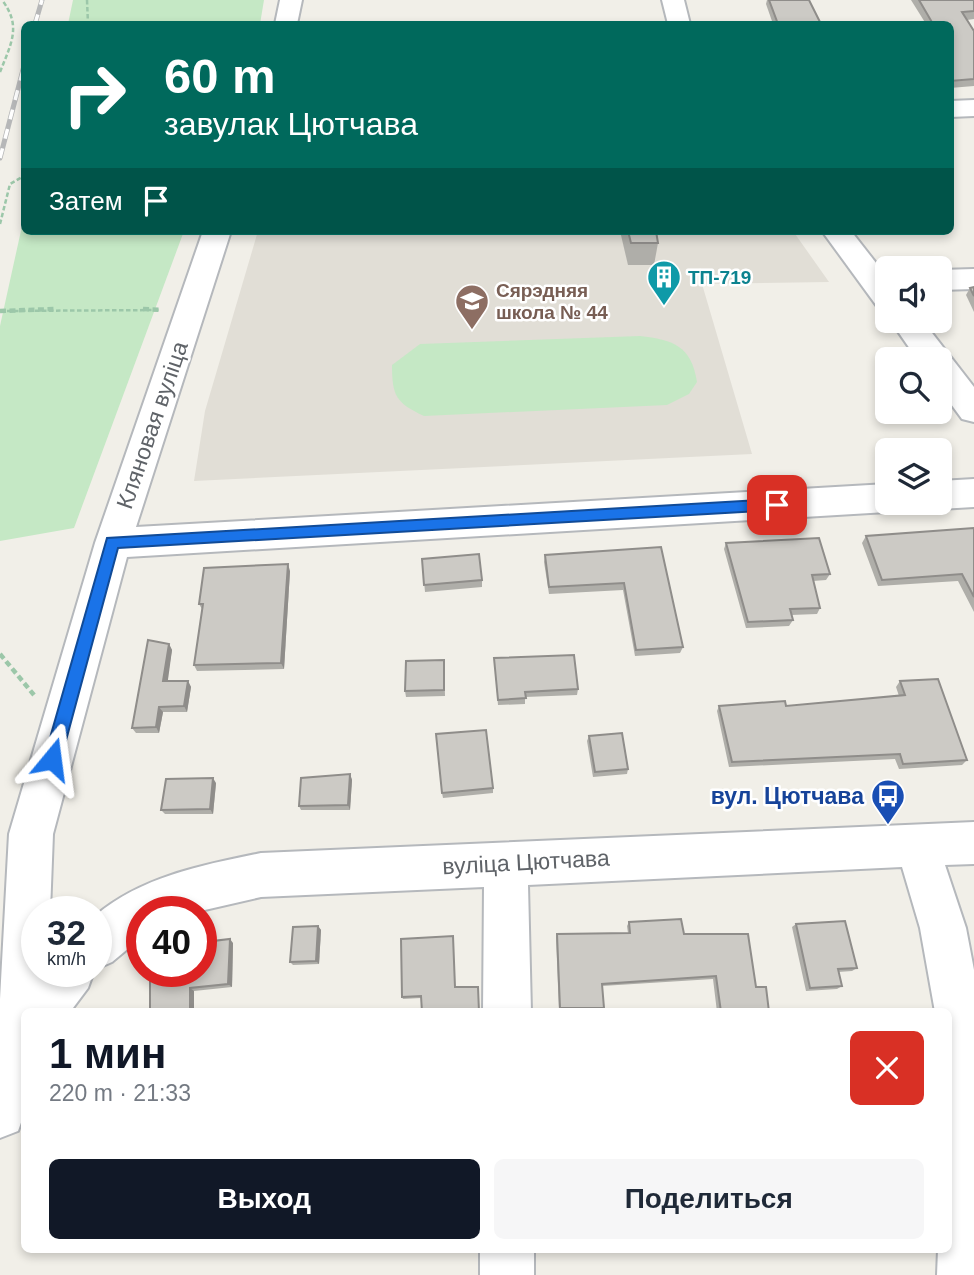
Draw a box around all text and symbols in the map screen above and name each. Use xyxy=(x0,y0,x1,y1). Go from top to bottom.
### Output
icon: right xyxy=(49,49,140,140)
text: 60 m xyxy=(164,49,276,103)
text: завулак Цютчава xyxy=(164,106,418,142)
icon: arrive xyxy=(137,182,175,220)
text: Затем xyxy=(49,186,123,216)
map controls xyxy=(875,256,952,515)
button: sound xyxy=(875,256,952,333)
building icon: ТП-719 xyxy=(645,258,683,307)
place label: ТП-719 xyxy=(688,267,751,288)
place label: Сярэдняя школа № 44 xyxy=(496,280,608,323)
school or university icon: Сярэдняя школа № 44 xyxy=(453,282,491,331)
street label: Кляновая вуліца xyxy=(111,338,193,512)
button: search xyxy=(875,347,952,424)
button: layers xyxy=(875,438,952,515)
pin xyxy=(747,475,807,535)
icon: arrive xyxy=(758,486,796,524)
position arrow xyxy=(15,722,89,796)
bus stop icon: вул. Цютчава xyxy=(869,777,907,826)
place label: вул. Цютчава xyxy=(711,783,864,809)
street label: вуліца Цютчава xyxy=(442,845,610,879)
speed limit sign: 40 xyxy=(126,896,217,987)
text: 32 xyxy=(47,913,86,952)
text: km/h xyxy=(47,949,86,969)
text: 1 мин xyxy=(49,1030,166,1077)
button: close xyxy=(850,1031,924,1105)
text: 220 m · 21:33 xyxy=(49,1080,191,1106)
button: Выход xyxy=(49,1159,480,1239)
button: Поделиться xyxy=(494,1159,924,1239)

